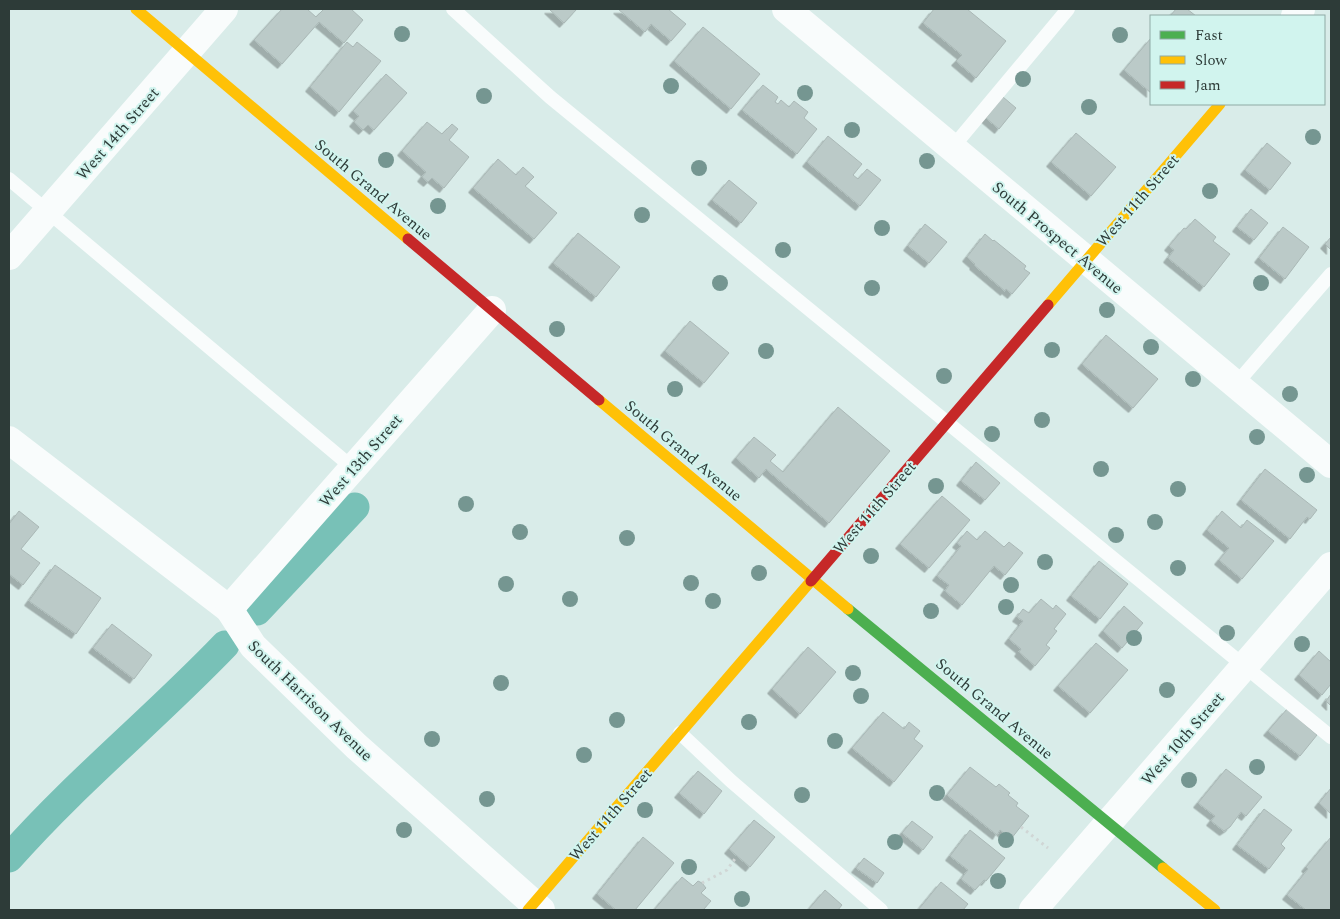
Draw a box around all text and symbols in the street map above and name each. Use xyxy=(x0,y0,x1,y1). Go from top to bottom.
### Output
legend xyxy=(1150,15,1325,105)
text: Fast xyxy=(1195,24,1223,47)
text: Slow xyxy=(1195,49,1227,72)
text: Jam xyxy=(1195,74,1221,97)
street label: West 14th Street xyxy=(70,82,165,185)
street label: South Grand Avenue xyxy=(309,133,437,246)
street label: West 11th Street xyxy=(1090,149,1185,252)
street label: South Prospect Avenue xyxy=(987,176,1128,300)
street label: South Grand Avenue xyxy=(619,394,747,507)
street label: West 13th Street xyxy=(313,409,408,512)
street label: West 11th Street xyxy=(827,456,922,559)
street label: South Harrison Avenue xyxy=(242,635,378,767)
street label: South Grand Avenue xyxy=(930,652,1058,765)
street label: West 10th Street xyxy=(1135,687,1230,790)
street label: West 11th Street xyxy=(563,763,658,866)

